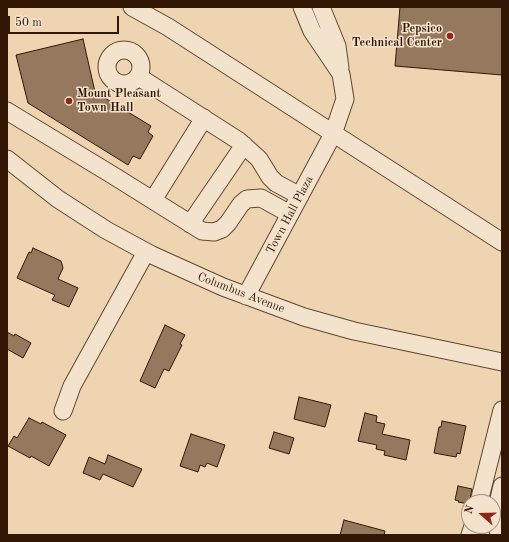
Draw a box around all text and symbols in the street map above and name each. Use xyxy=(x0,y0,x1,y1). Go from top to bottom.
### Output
scale bar xyxy=(10,8,121,34)
text: 50 m xyxy=(15,17,42,29)
place label: Pepsico Technical Center xyxy=(352,22,442,50)
marker: Pepsico Technical Center xyxy=(445,31,455,41)
place label: Mount Pleasant Town Hall xyxy=(77,87,161,115)
marker: Mount Pleasant Town Hall xyxy=(64,96,74,106)
street label: Town Hall Plaza xyxy=(263,173,317,257)
street label: Columbus Avenue xyxy=(195,270,287,316)
north arrow xyxy=(461,494,501,534)
text: N xyxy=(464,504,477,516)

